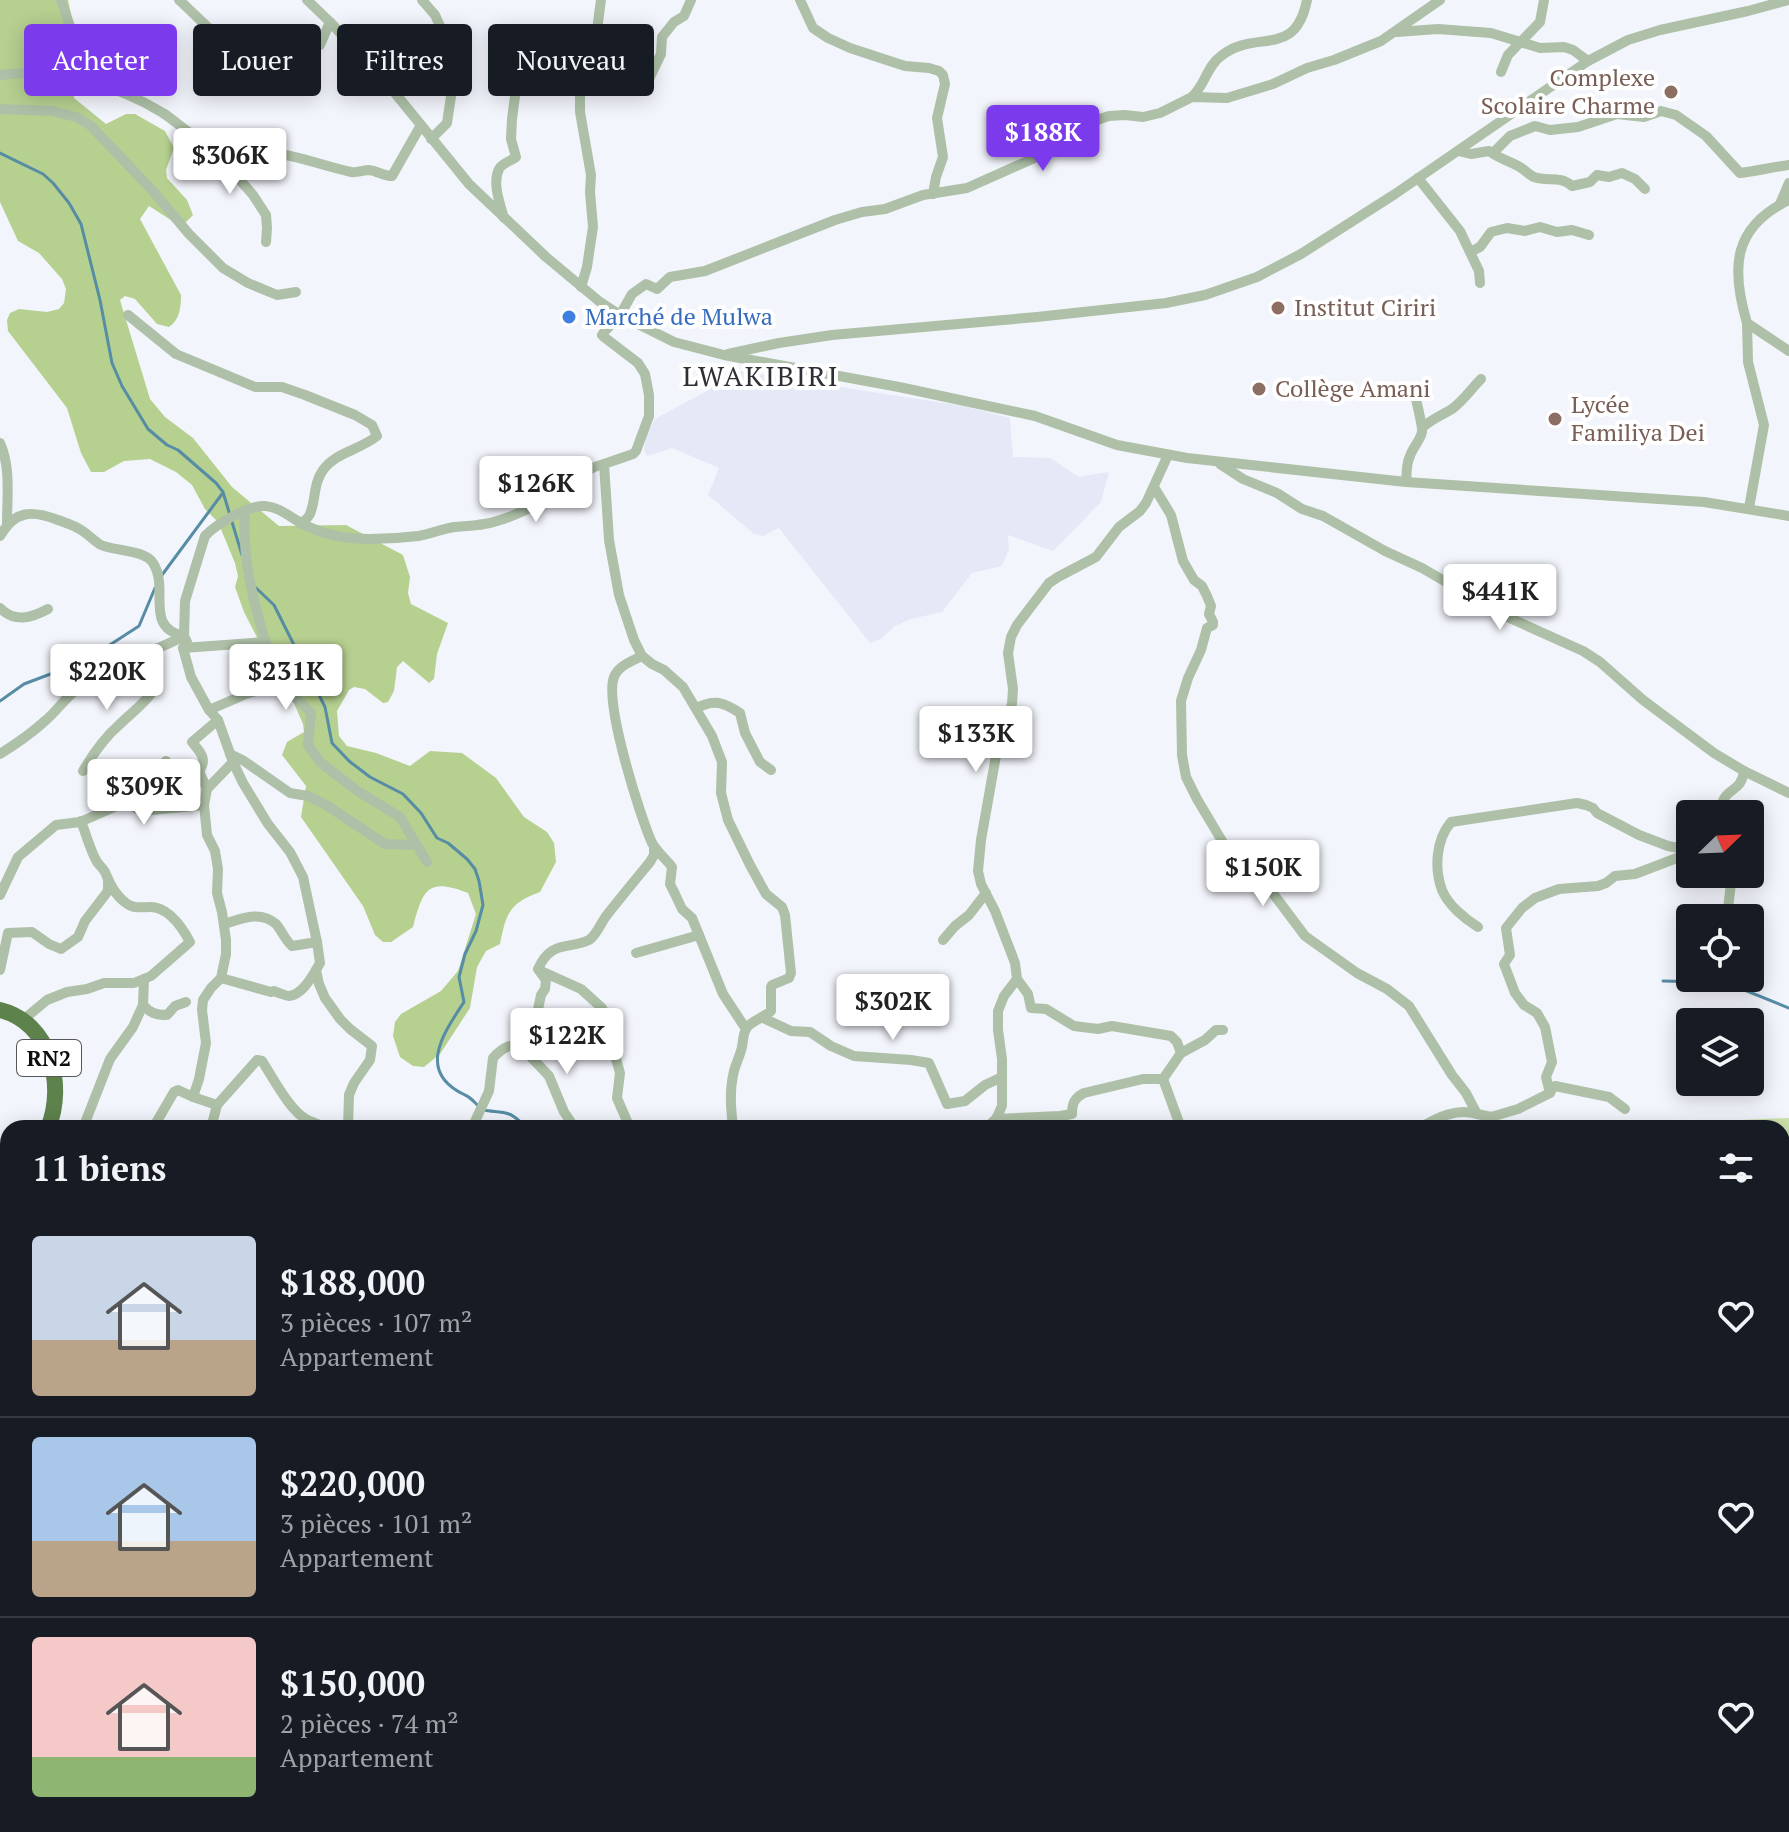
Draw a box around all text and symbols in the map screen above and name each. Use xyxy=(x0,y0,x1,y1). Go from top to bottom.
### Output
chip: Acheter xyxy=(24,24,177,96)
chip: Louer xyxy=(193,24,321,96)
chip: Filtres xyxy=(337,24,472,96)
chip: Nouveau xyxy=(488,24,654,96)
place label: Complexe Scolaire Charme xyxy=(1481,61,1655,121)
marker: Complexe Scolaire Charme xyxy=(1662,83,1680,101)
pin: $188K xyxy=(987,105,1099,173)
text: $188K xyxy=(1004,114,1082,148)
pin: $306K xyxy=(174,128,286,196)
text: $306K xyxy=(191,137,269,171)
place label: Institut Ciriri xyxy=(1294,291,1436,323)
marker: Institut Ciriri xyxy=(1269,299,1287,317)
place label: Marché de Mulwa xyxy=(585,300,773,332)
marker: Marché de Mulwa xyxy=(560,308,578,326)
district label: LWAKIBIRI xyxy=(682,357,840,394)
place label: Collège Amani xyxy=(1275,372,1430,404)
marker: Collège Amani xyxy=(1250,380,1268,398)
place label: Lycée Familiya Dei xyxy=(1571,388,1705,448)
marker: Lycée Familiya Dei xyxy=(1546,410,1564,428)
pin: $126K xyxy=(480,456,592,524)
text: $126K xyxy=(497,465,575,499)
pin: $441K xyxy=(1444,564,1556,632)
text: $441K xyxy=(1461,573,1539,607)
pin: $220K xyxy=(51,644,163,712)
pin: $231K xyxy=(230,644,342,712)
text: $220K xyxy=(68,653,146,687)
text: $231K xyxy=(247,653,325,687)
pin: $133K xyxy=(920,706,1032,774)
text: $133K xyxy=(937,715,1015,749)
pin: $309K xyxy=(88,759,200,827)
text: $309K xyxy=(105,768,183,802)
north arrow xyxy=(1676,800,1764,888)
map controls xyxy=(1676,800,1764,1096)
pin: $150K xyxy=(1207,840,1319,908)
text: $150K xyxy=(1224,849,1302,883)
button: locate xyxy=(1676,904,1764,992)
pin: $302K xyxy=(837,974,949,1042)
text: $302K xyxy=(854,983,932,1017)
pin: $122K xyxy=(511,1008,623,1076)
button: layers xyxy=(1676,1008,1764,1096)
text: $122K xyxy=(528,1017,606,1051)
road number: RN2 xyxy=(17,1040,81,1076)
text: 11 biens xyxy=(32,1146,166,1191)
icon: filters xyxy=(1714,1146,1758,1190)
text: $188,000 xyxy=(280,1260,425,1305)
icon: home xyxy=(96,1268,192,1364)
icon: heart xyxy=(1714,1294,1758,1338)
text: 3 pièces · 107 m² xyxy=(280,1305,472,1339)
text: Appartement xyxy=(280,1339,434,1373)
text: $220,000 xyxy=(280,1461,425,1506)
icon: home xyxy=(96,1469,192,1565)
icon: heart xyxy=(1714,1495,1758,1539)
text: 3 pièces · 101 m² xyxy=(280,1506,472,1540)
text: Appartement xyxy=(280,1540,434,1574)
text: $150,000 xyxy=(280,1661,425,1706)
icon: home xyxy=(96,1669,192,1765)
icon: heart xyxy=(1714,1695,1758,1739)
text: 2 pièces · 74 m² xyxy=(280,1706,458,1740)
text: Appartement xyxy=(280,1740,434,1774)

